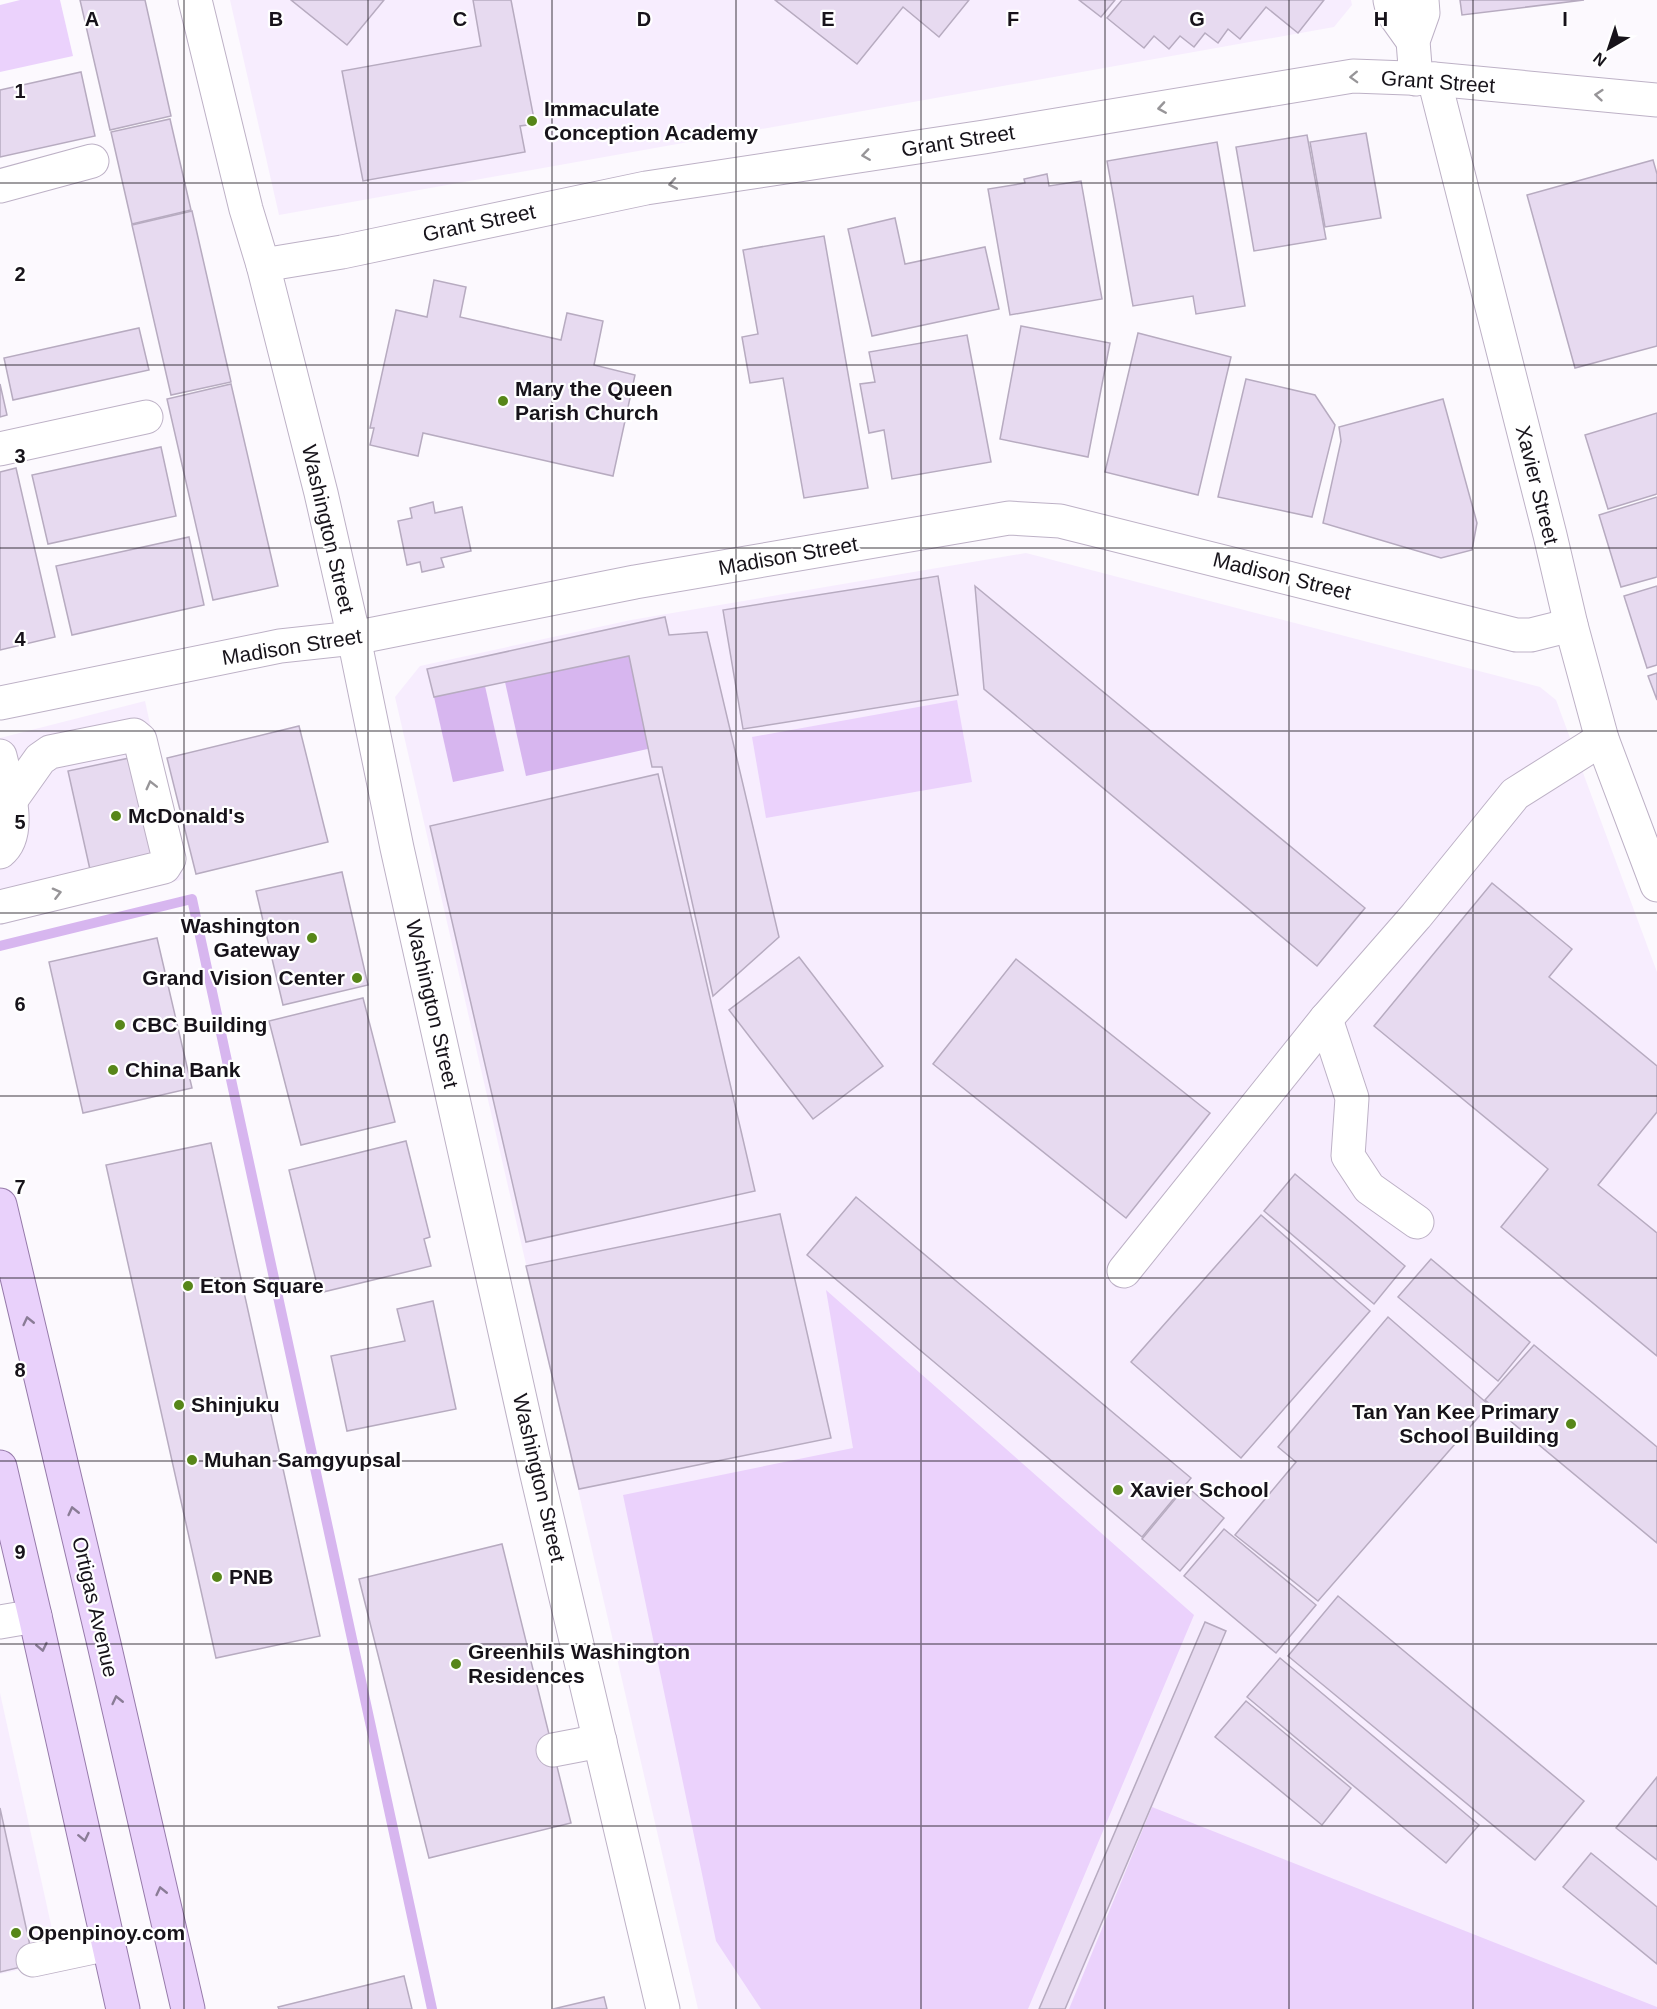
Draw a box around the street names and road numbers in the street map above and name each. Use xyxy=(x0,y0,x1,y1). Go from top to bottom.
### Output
street label: Grant Street xyxy=(1380,66,1496,97)
street label: Grant Street xyxy=(900,120,1016,161)
street label: Grant Street xyxy=(421,199,537,246)
street label: Xavier Street xyxy=(1512,423,1563,547)
street label: Washington Street xyxy=(298,443,359,615)
street label: Madison Street xyxy=(716,532,860,579)
street label: Madison Street xyxy=(1211,547,1354,604)
street label: Madison Street xyxy=(220,624,364,669)
street label: Washington Street xyxy=(402,918,463,1090)
street label: Washington Street xyxy=(509,1392,570,1564)
street label: Ortigas Avenue xyxy=(68,1535,123,1679)

